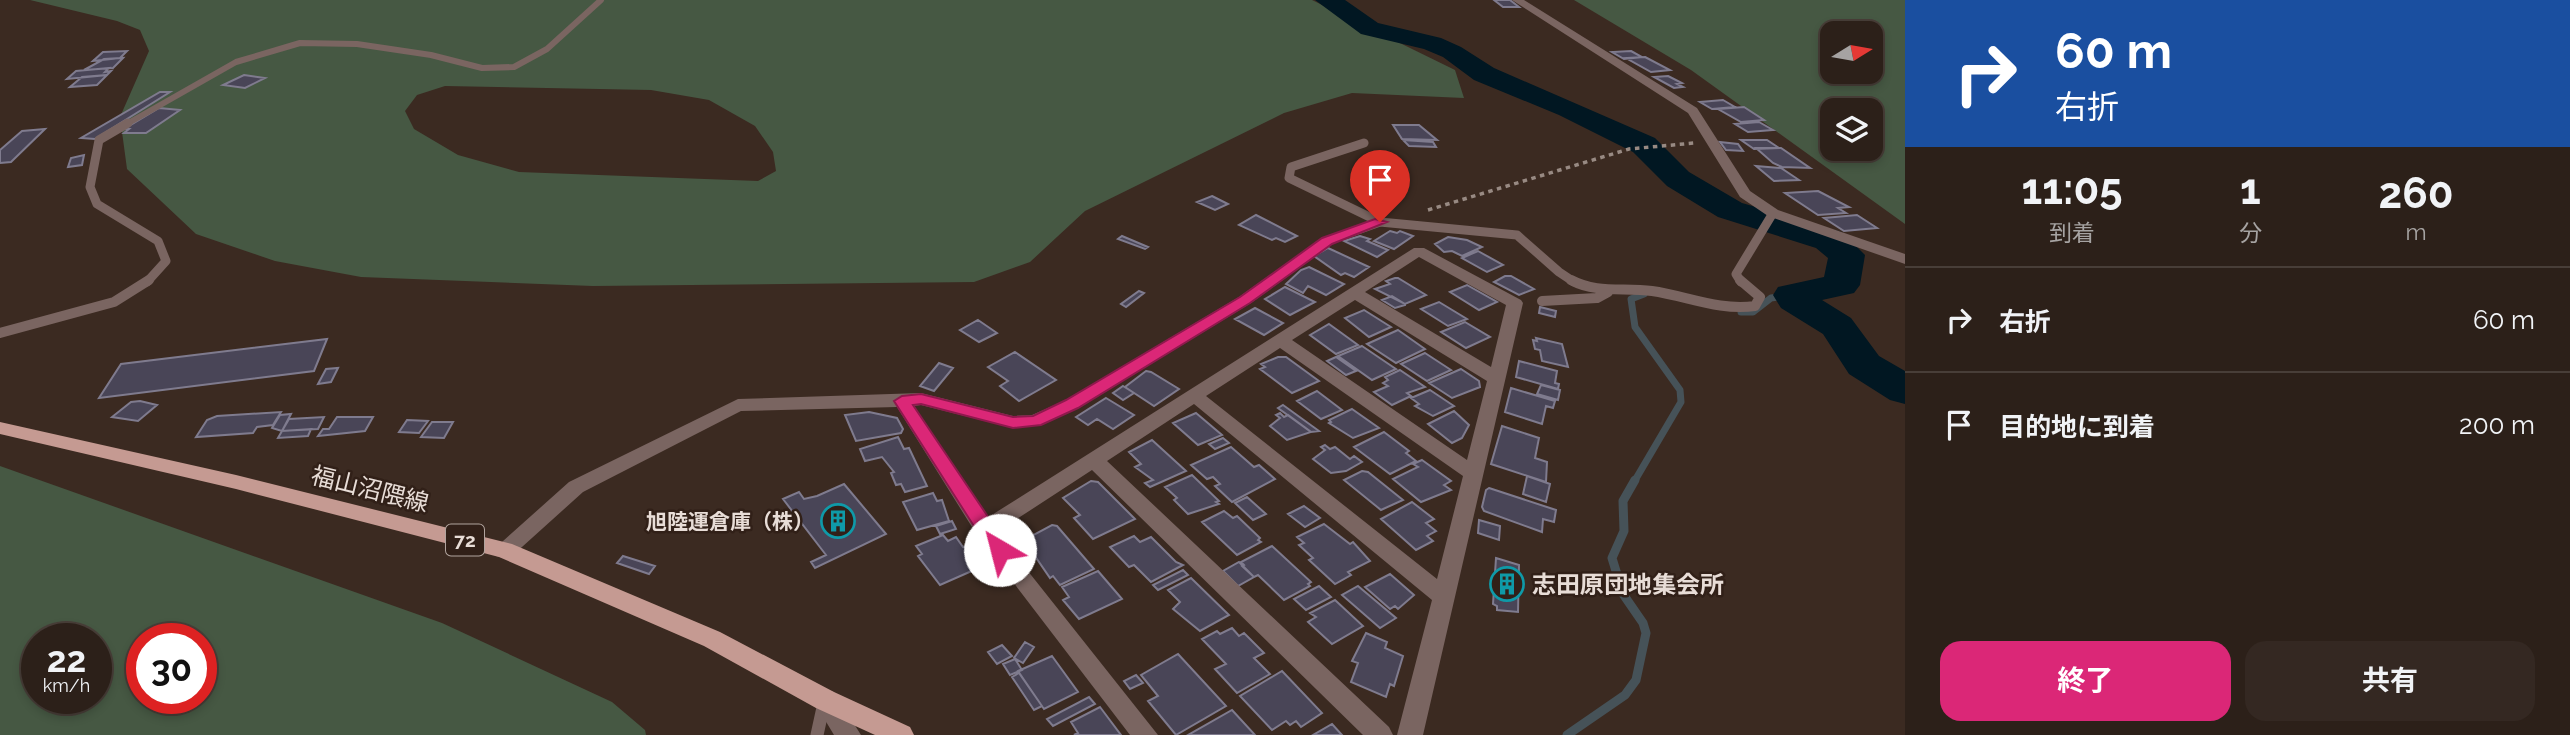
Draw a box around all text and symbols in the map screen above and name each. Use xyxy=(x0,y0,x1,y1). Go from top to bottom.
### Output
north arrow xyxy=(1820,21,1883,84)
map controls xyxy=(1820,21,1883,161)
text: 60 m xyxy=(2055,22,2172,79)
icon: right xyxy=(1940,28,2031,119)
text: 右折 xyxy=(2055,88,2119,125)
button: layers xyxy=(1820,98,1883,161)
pin xyxy=(1350,150,1410,222)
icon: arrive xyxy=(1361,161,1399,199)
text: 11:05 xyxy=(2022,165,2122,214)
text: 1 xyxy=(2240,165,2261,214)
text: 260 xyxy=(2378,169,2453,218)
text: m xyxy=(2405,218,2427,245)
text: 到着 xyxy=(2049,219,2095,246)
text: 分 xyxy=(2239,219,2262,246)
icon: right xyxy=(1940,301,1978,339)
text: 60 m xyxy=(2473,305,2535,335)
text: 右折 xyxy=(1999,307,2051,337)
icon: arrive xyxy=(1940,406,1978,444)
text: 200 m xyxy=(2459,410,2535,440)
text: 目的地に到着 xyxy=(1999,412,2155,442)
street label: 福山沼隈線 xyxy=(308,460,432,518)
building icon: 旭陸運倉庫（株） xyxy=(819,502,857,540)
place label: 旭陸運倉庫（株） xyxy=(646,509,814,534)
position arrow xyxy=(963,513,1037,587)
road number: 72 xyxy=(446,524,484,555)
building icon: 志田原団地集会所 xyxy=(1488,565,1526,603)
place label: 志田原団地集会所 xyxy=(1532,570,1724,599)
speed limit sign: 30 xyxy=(126,623,217,714)
text: 22 xyxy=(47,639,86,680)
button: 終了 xyxy=(1940,641,2231,721)
button: 共有 xyxy=(2245,641,2535,721)
text: km/h xyxy=(43,675,90,696)

